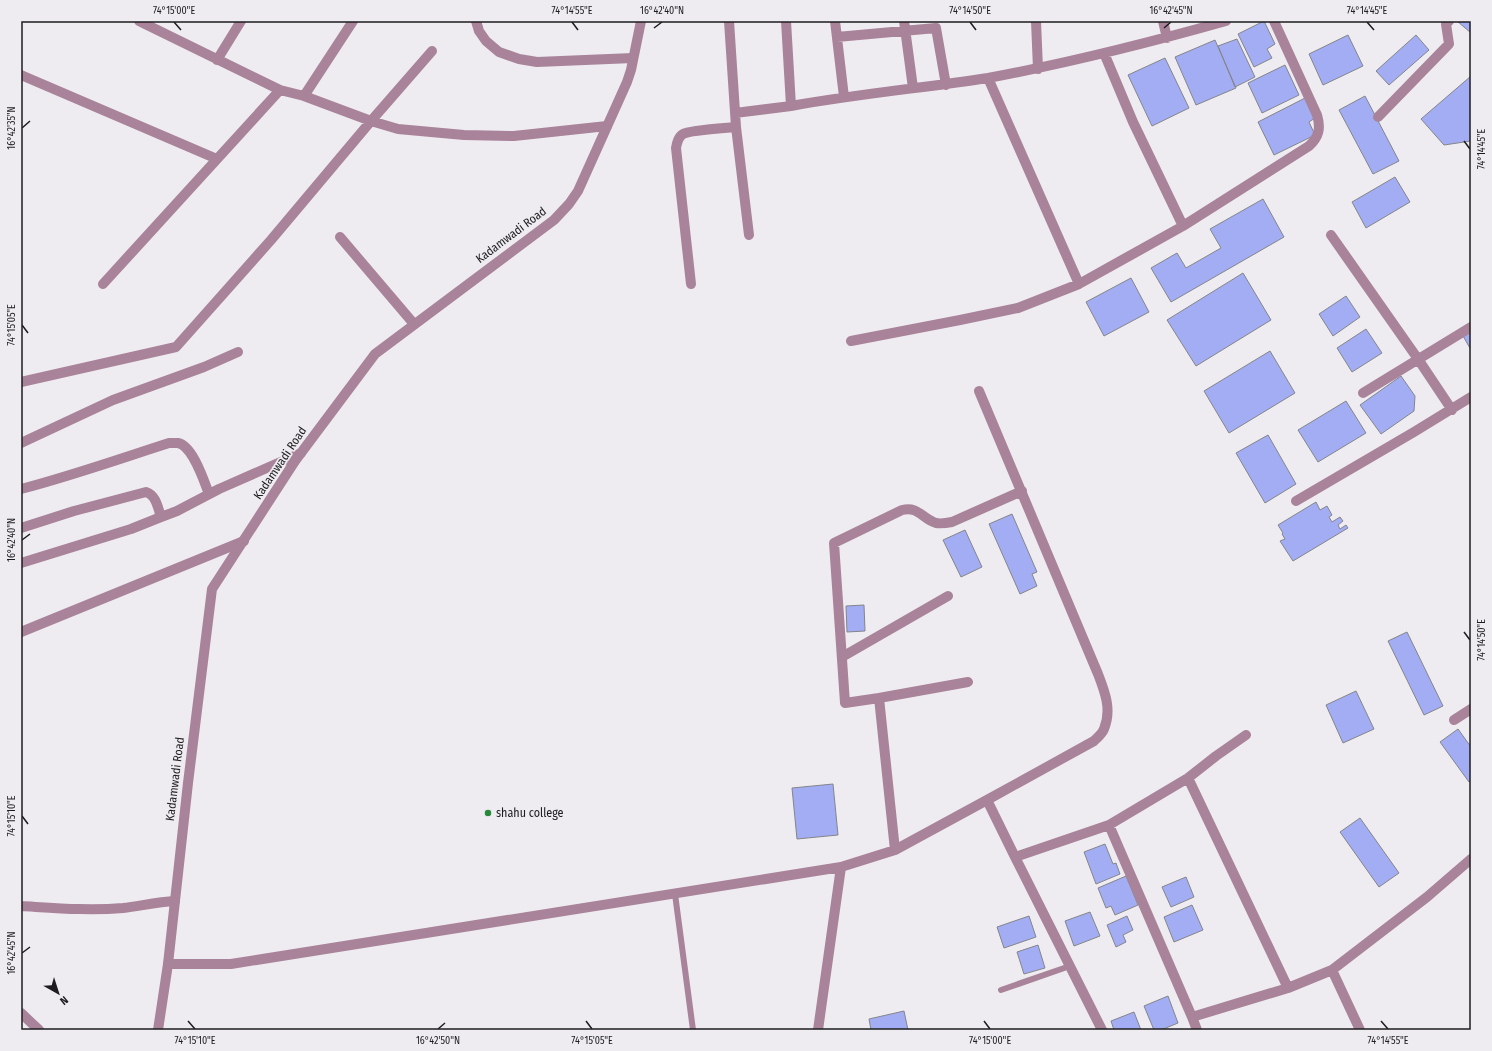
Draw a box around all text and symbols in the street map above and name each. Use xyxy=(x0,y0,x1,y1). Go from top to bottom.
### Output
text: 74°15'00"E xyxy=(153,5,195,17)
text: 74°14'55"E xyxy=(552,5,593,17)
text: 16°42'40"N xyxy=(640,5,684,17)
text: 74°14'50"E xyxy=(949,5,991,17)
text: 16°42'45"N xyxy=(1149,5,1193,17)
text: 74°14'45"E xyxy=(1347,5,1388,17)
text: 16°42'35"N xyxy=(6,106,18,150)
text: 74°14'45"E xyxy=(1476,128,1488,169)
street label: Kadamwadi Road xyxy=(473,204,549,266)
text: 74°15'05"E xyxy=(6,304,18,346)
street label: Kadamwadi Road xyxy=(251,424,309,502)
text: 16°42'40"N xyxy=(6,518,18,562)
text: 74°14'50"E xyxy=(1476,619,1488,661)
street label: Kadamwadi Road xyxy=(163,736,187,822)
text: 74°15'10"E xyxy=(6,795,18,836)
place label: shahu college xyxy=(496,806,564,820)
marker: shahu college xyxy=(483,808,493,818)
text: 16°42'45"N xyxy=(6,931,18,975)
north arrow xyxy=(38,973,78,1013)
text: N xyxy=(57,993,71,1008)
text: 74°15'10"E xyxy=(175,1035,216,1047)
text: 16°42'50"N xyxy=(416,1035,460,1047)
text: 74°15'05"E xyxy=(571,1035,613,1047)
text: 74°15'00"E xyxy=(969,1035,1011,1047)
text: 74°14'55"E xyxy=(1368,1035,1409,1047)

